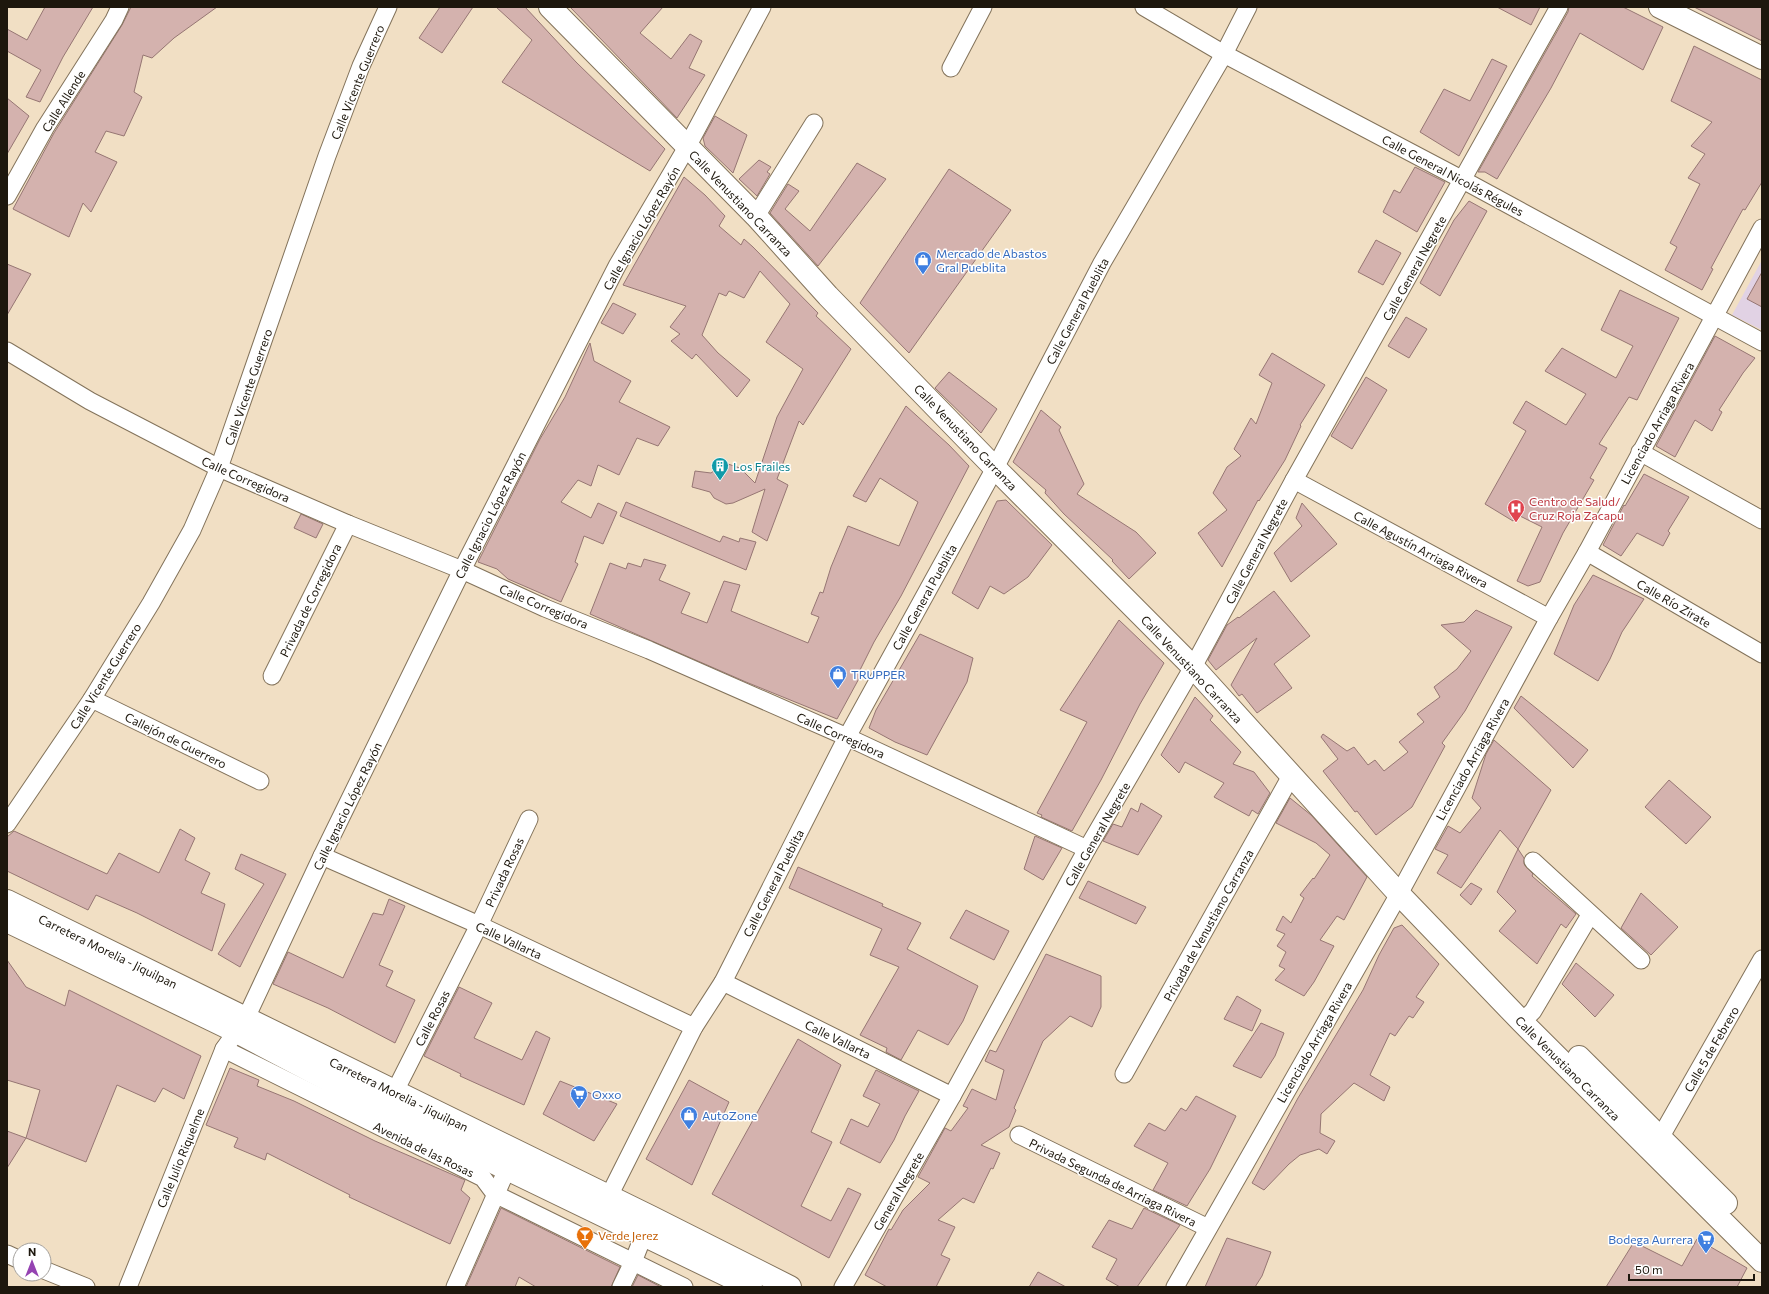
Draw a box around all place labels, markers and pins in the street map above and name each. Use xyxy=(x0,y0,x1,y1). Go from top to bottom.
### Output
place label: Mercado de Abastos Gral Pueblita xyxy=(936,246,1047,274)
shop icon: Mercado de Abastos Gral Pueblita xyxy=(913,250,933,275)
building icon: Los Frailes xyxy=(710,456,730,481)
place label: Los Frailes xyxy=(733,459,790,473)
place label: Centro de Salud/ Cruz Roja Zacapu xyxy=(1529,494,1624,522)
hospital icon: Centro de Salud/ Cruz Roja Zacapu xyxy=(1506,498,1526,523)
shop icon: TRUPPER xyxy=(828,664,848,689)
place label: TRUPPER xyxy=(851,667,905,681)
supermarket icon: Oxxo xyxy=(569,1084,589,1109)
place label: Oxxo xyxy=(592,1087,621,1101)
shop icon: AutoZone xyxy=(679,1105,699,1130)
place label: AutoZone xyxy=(702,1108,757,1122)
bar icon: Verde Jerez xyxy=(575,1225,595,1250)
place label: Verde Jerez xyxy=(598,1228,659,1243)
supermarket icon: Bodega Aurrera xyxy=(1696,1229,1716,1254)
place label: Bodega Aurrera xyxy=(1608,1232,1693,1246)

